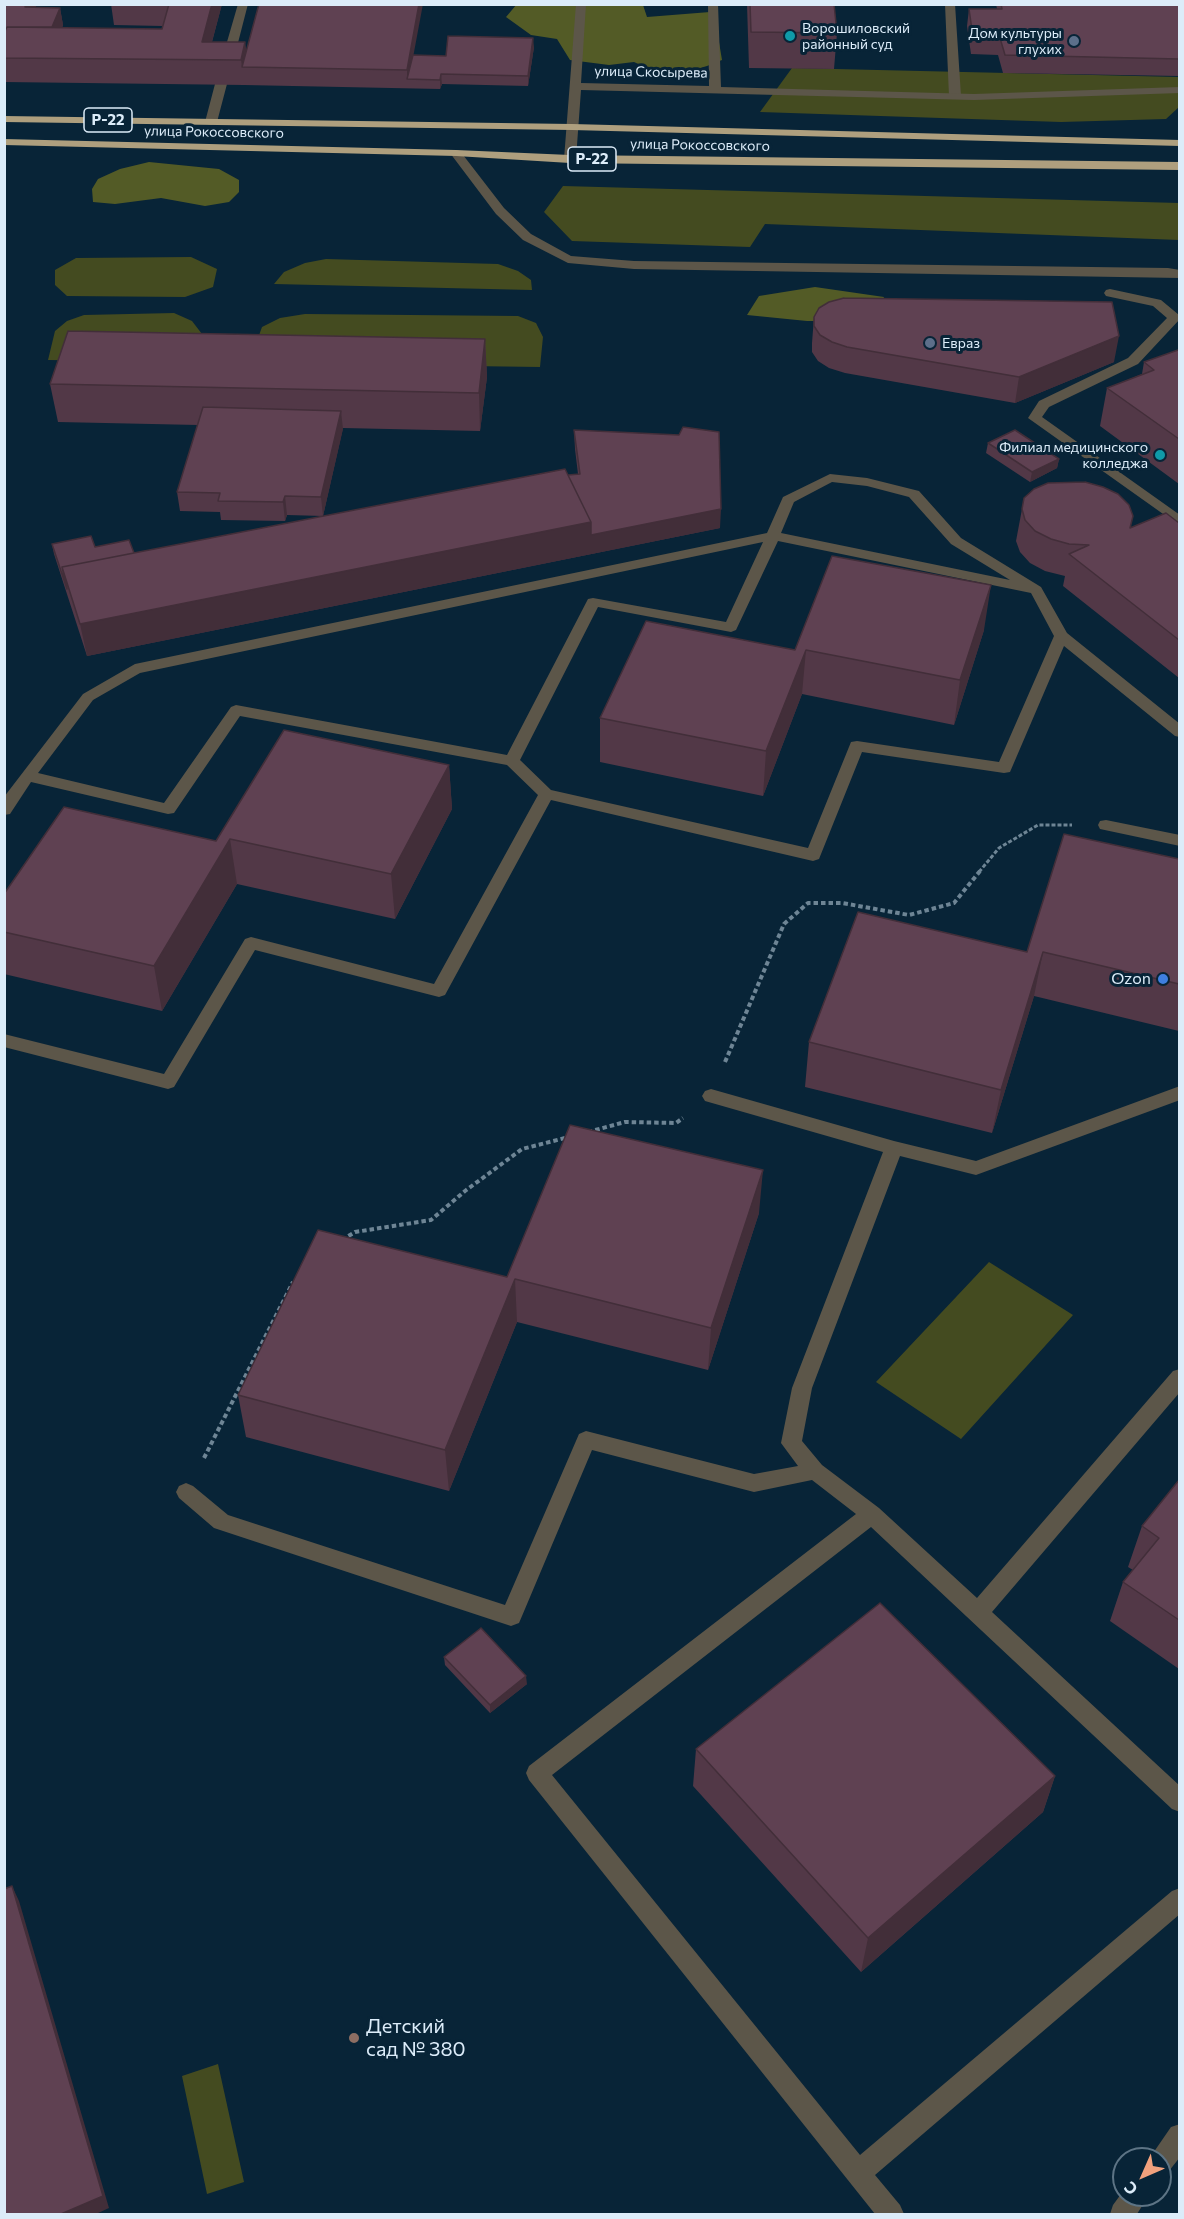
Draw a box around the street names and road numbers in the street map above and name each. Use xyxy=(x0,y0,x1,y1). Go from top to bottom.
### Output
street label: улица Скосырева xyxy=(594,63,708,81)
road number: Р-22 xyxy=(84,108,132,132)
street label: улица Рокоссовского xyxy=(144,122,284,142)
street label: улица Рокоссовского xyxy=(630,135,770,155)
road number: Р-22 xyxy=(568,147,616,171)

